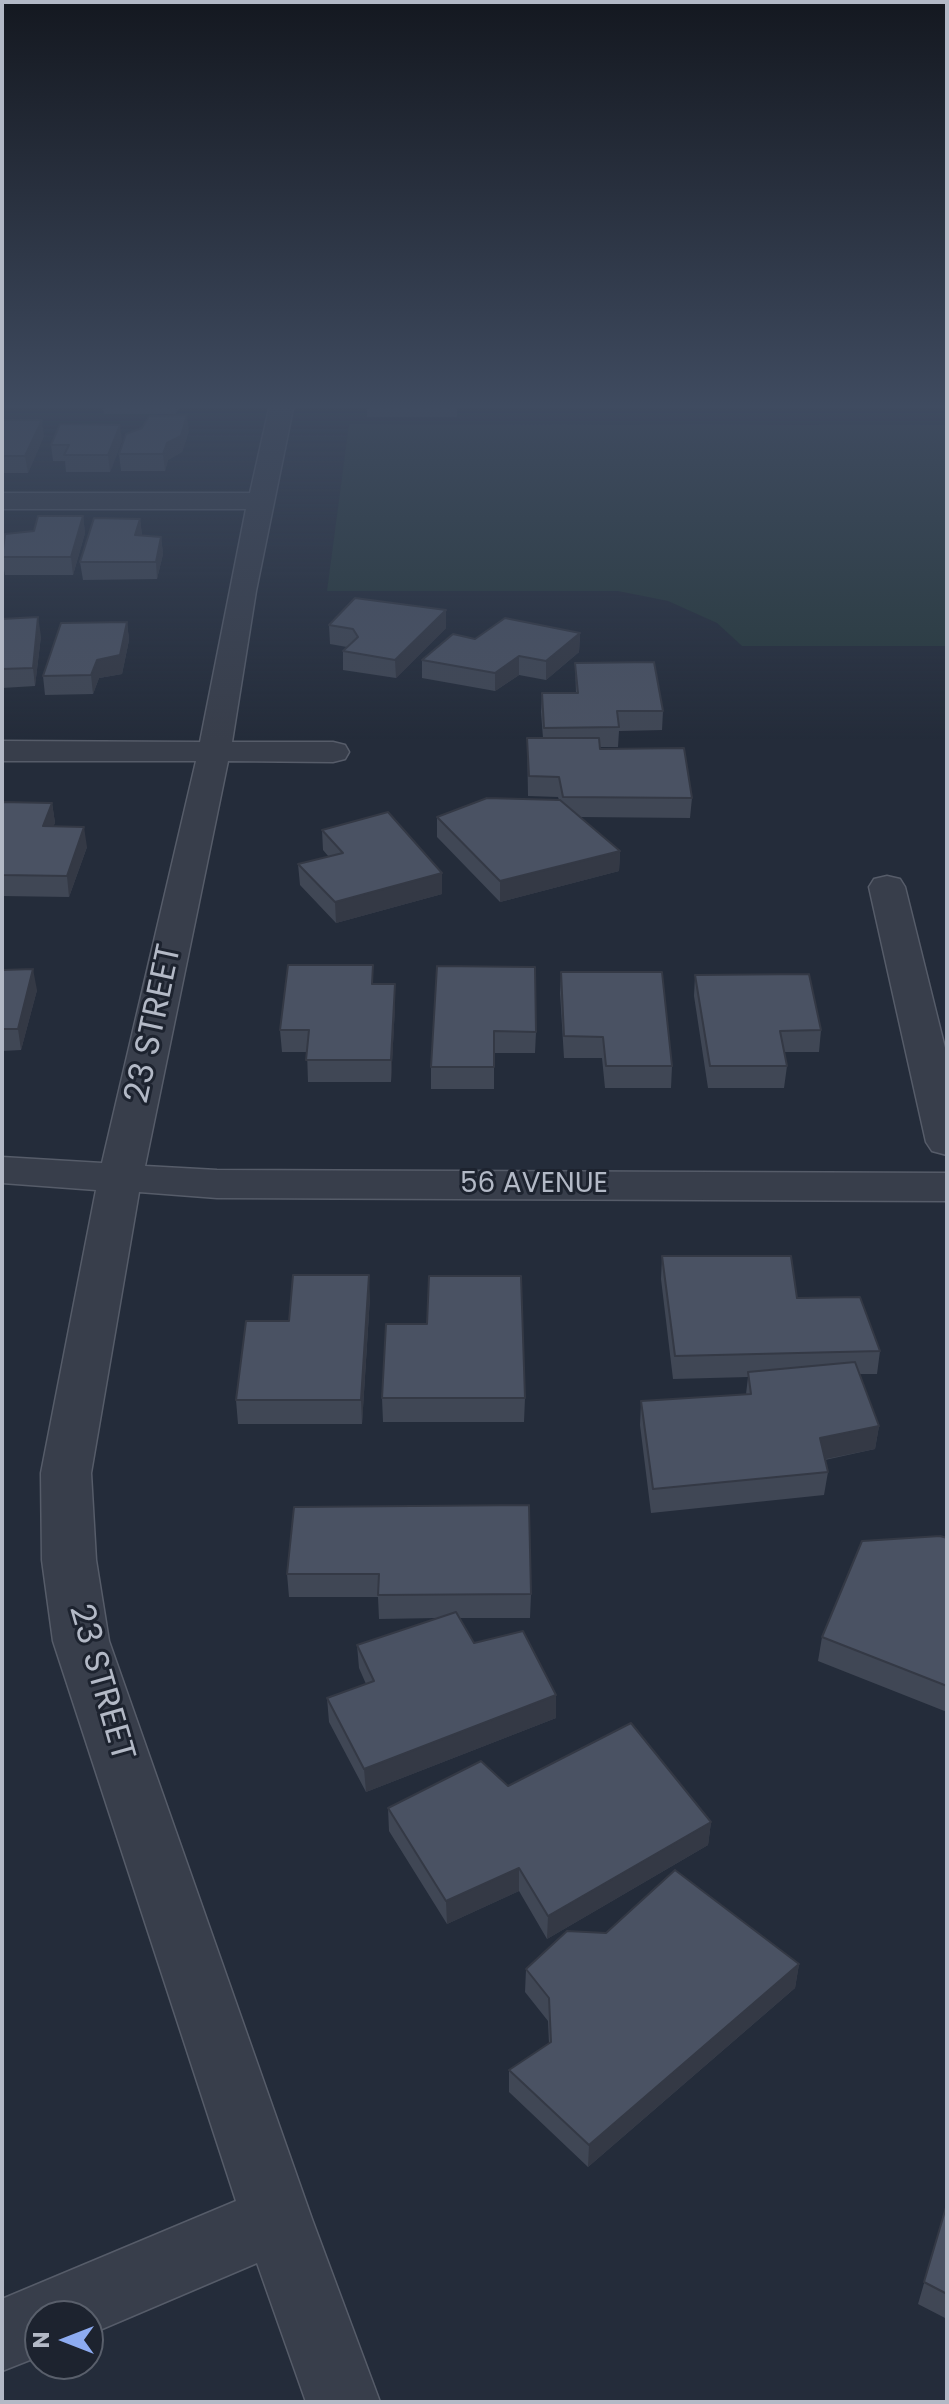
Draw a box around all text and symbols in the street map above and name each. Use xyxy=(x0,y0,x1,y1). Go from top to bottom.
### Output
street label: 23 STREET xyxy=(118,941,192,1107)
street label: 56 AVENUE xyxy=(460,1168,608,1202)
street label: 23 STREET xyxy=(58,1600,142,1766)
north arrow xyxy=(24,2300,104,2380)
text: N xyxy=(26,2332,57,2348)

